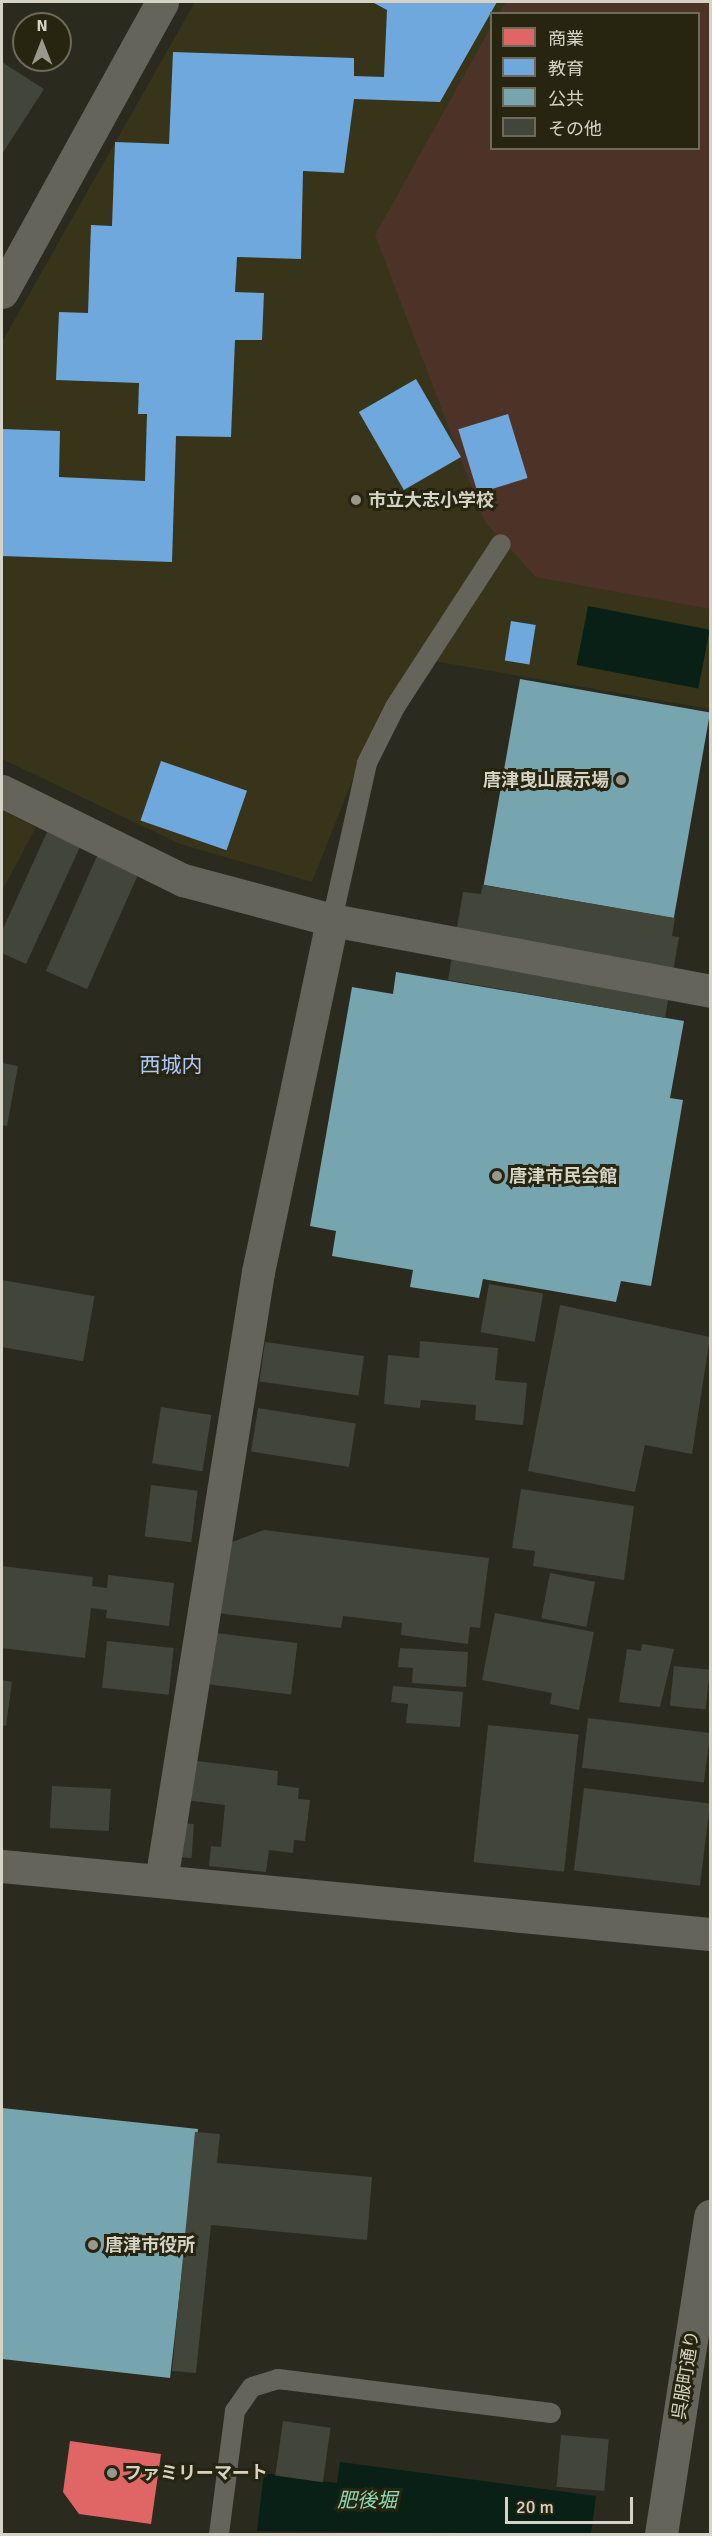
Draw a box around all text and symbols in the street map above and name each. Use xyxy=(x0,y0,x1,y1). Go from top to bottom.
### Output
north arrow xyxy=(12,12,72,72)
legend xyxy=(490,12,700,150)
text: N xyxy=(36,16,48,36)
text: 商業 xyxy=(548,28,584,50)
text: 教育 xyxy=(548,58,584,80)
text: 公共 xyxy=(548,88,584,110)
text: その他 xyxy=(548,118,602,140)
place label: 市立大志小学校 xyxy=(368,489,494,511)
marker: 市立大志小学校 xyxy=(349,493,363,507)
place label: 唐津曳山展示場 xyxy=(483,769,609,791)
marker: 唐津曳山展示場 xyxy=(614,773,628,787)
district label: 西城内 xyxy=(140,1052,202,1078)
place label: 唐津市民会館 xyxy=(509,1165,617,1187)
marker: 唐津市民会館 xyxy=(490,1169,504,1183)
place label: 唐津市役所 xyxy=(105,2234,195,2256)
marker: 唐津市役所 xyxy=(86,2238,100,2252)
street label: 呉服町通り xyxy=(668,2329,704,2421)
place label: ファミリーマート xyxy=(124,2462,268,2484)
marker: ファミリーマート xyxy=(105,2466,119,2480)
scale bar xyxy=(508,2485,636,2523)
water label: 肥後堀 xyxy=(337,2488,397,2512)
text: 20 m xyxy=(516,2496,554,2518)

